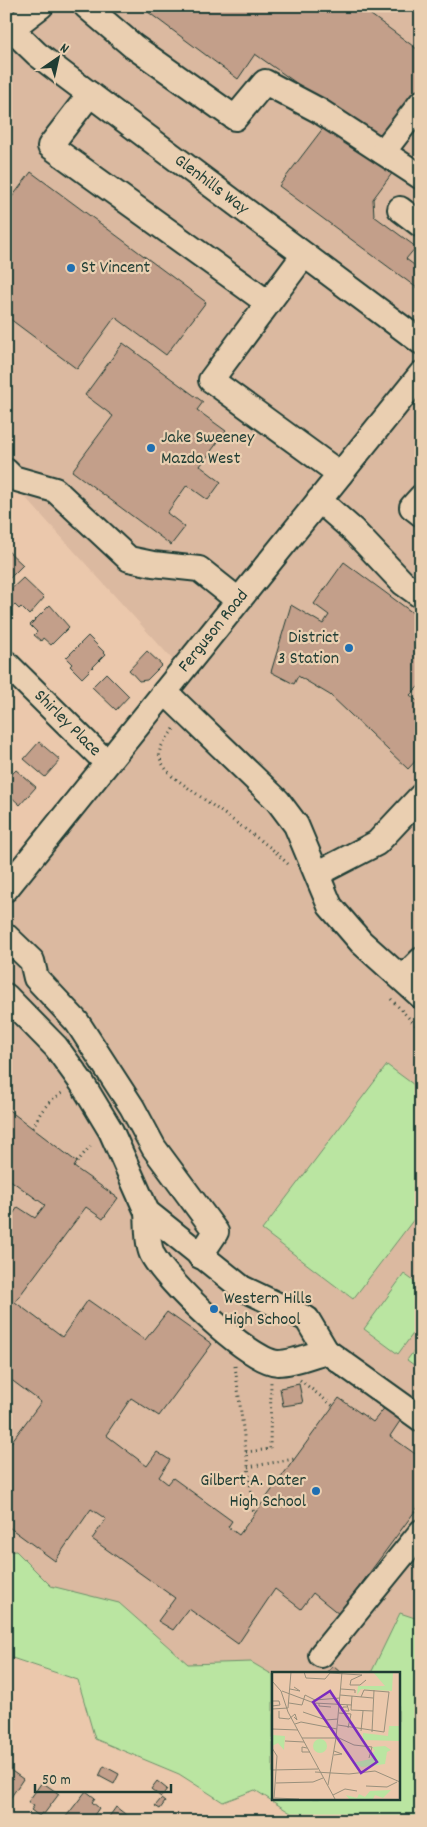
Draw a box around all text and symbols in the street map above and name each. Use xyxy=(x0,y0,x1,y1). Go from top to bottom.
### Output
north arrow xyxy=(32,32,82,82)
text: N xyxy=(56,39,73,59)
street label: Glenhills Way xyxy=(169,149,254,222)
place label: St Vincent xyxy=(81,256,150,281)
marker: St Vincent xyxy=(65,262,77,274)
place label: Jake Sweeney Mazda West xyxy=(161,426,255,472)
marker: Jake Sweeney Mazda West xyxy=(145,442,157,454)
street label: Ferguson Road xyxy=(173,584,255,678)
place label: District 3 Station xyxy=(278,626,339,672)
marker: District 3 Station xyxy=(343,642,355,654)
street label: Shirley Place xyxy=(28,684,106,763)
place label: Western Hills High School xyxy=(224,1287,312,1333)
marker: Western Hills High School xyxy=(208,1303,220,1315)
place label: Gilbert A. Dater High School xyxy=(200,1469,307,1515)
marker: Gilbert A. Dater High School xyxy=(310,1485,322,1497)
inset map xyxy=(272,1672,400,1800)
scale bar xyxy=(35,1762,171,1794)
text: 50 m xyxy=(42,1770,71,1792)

